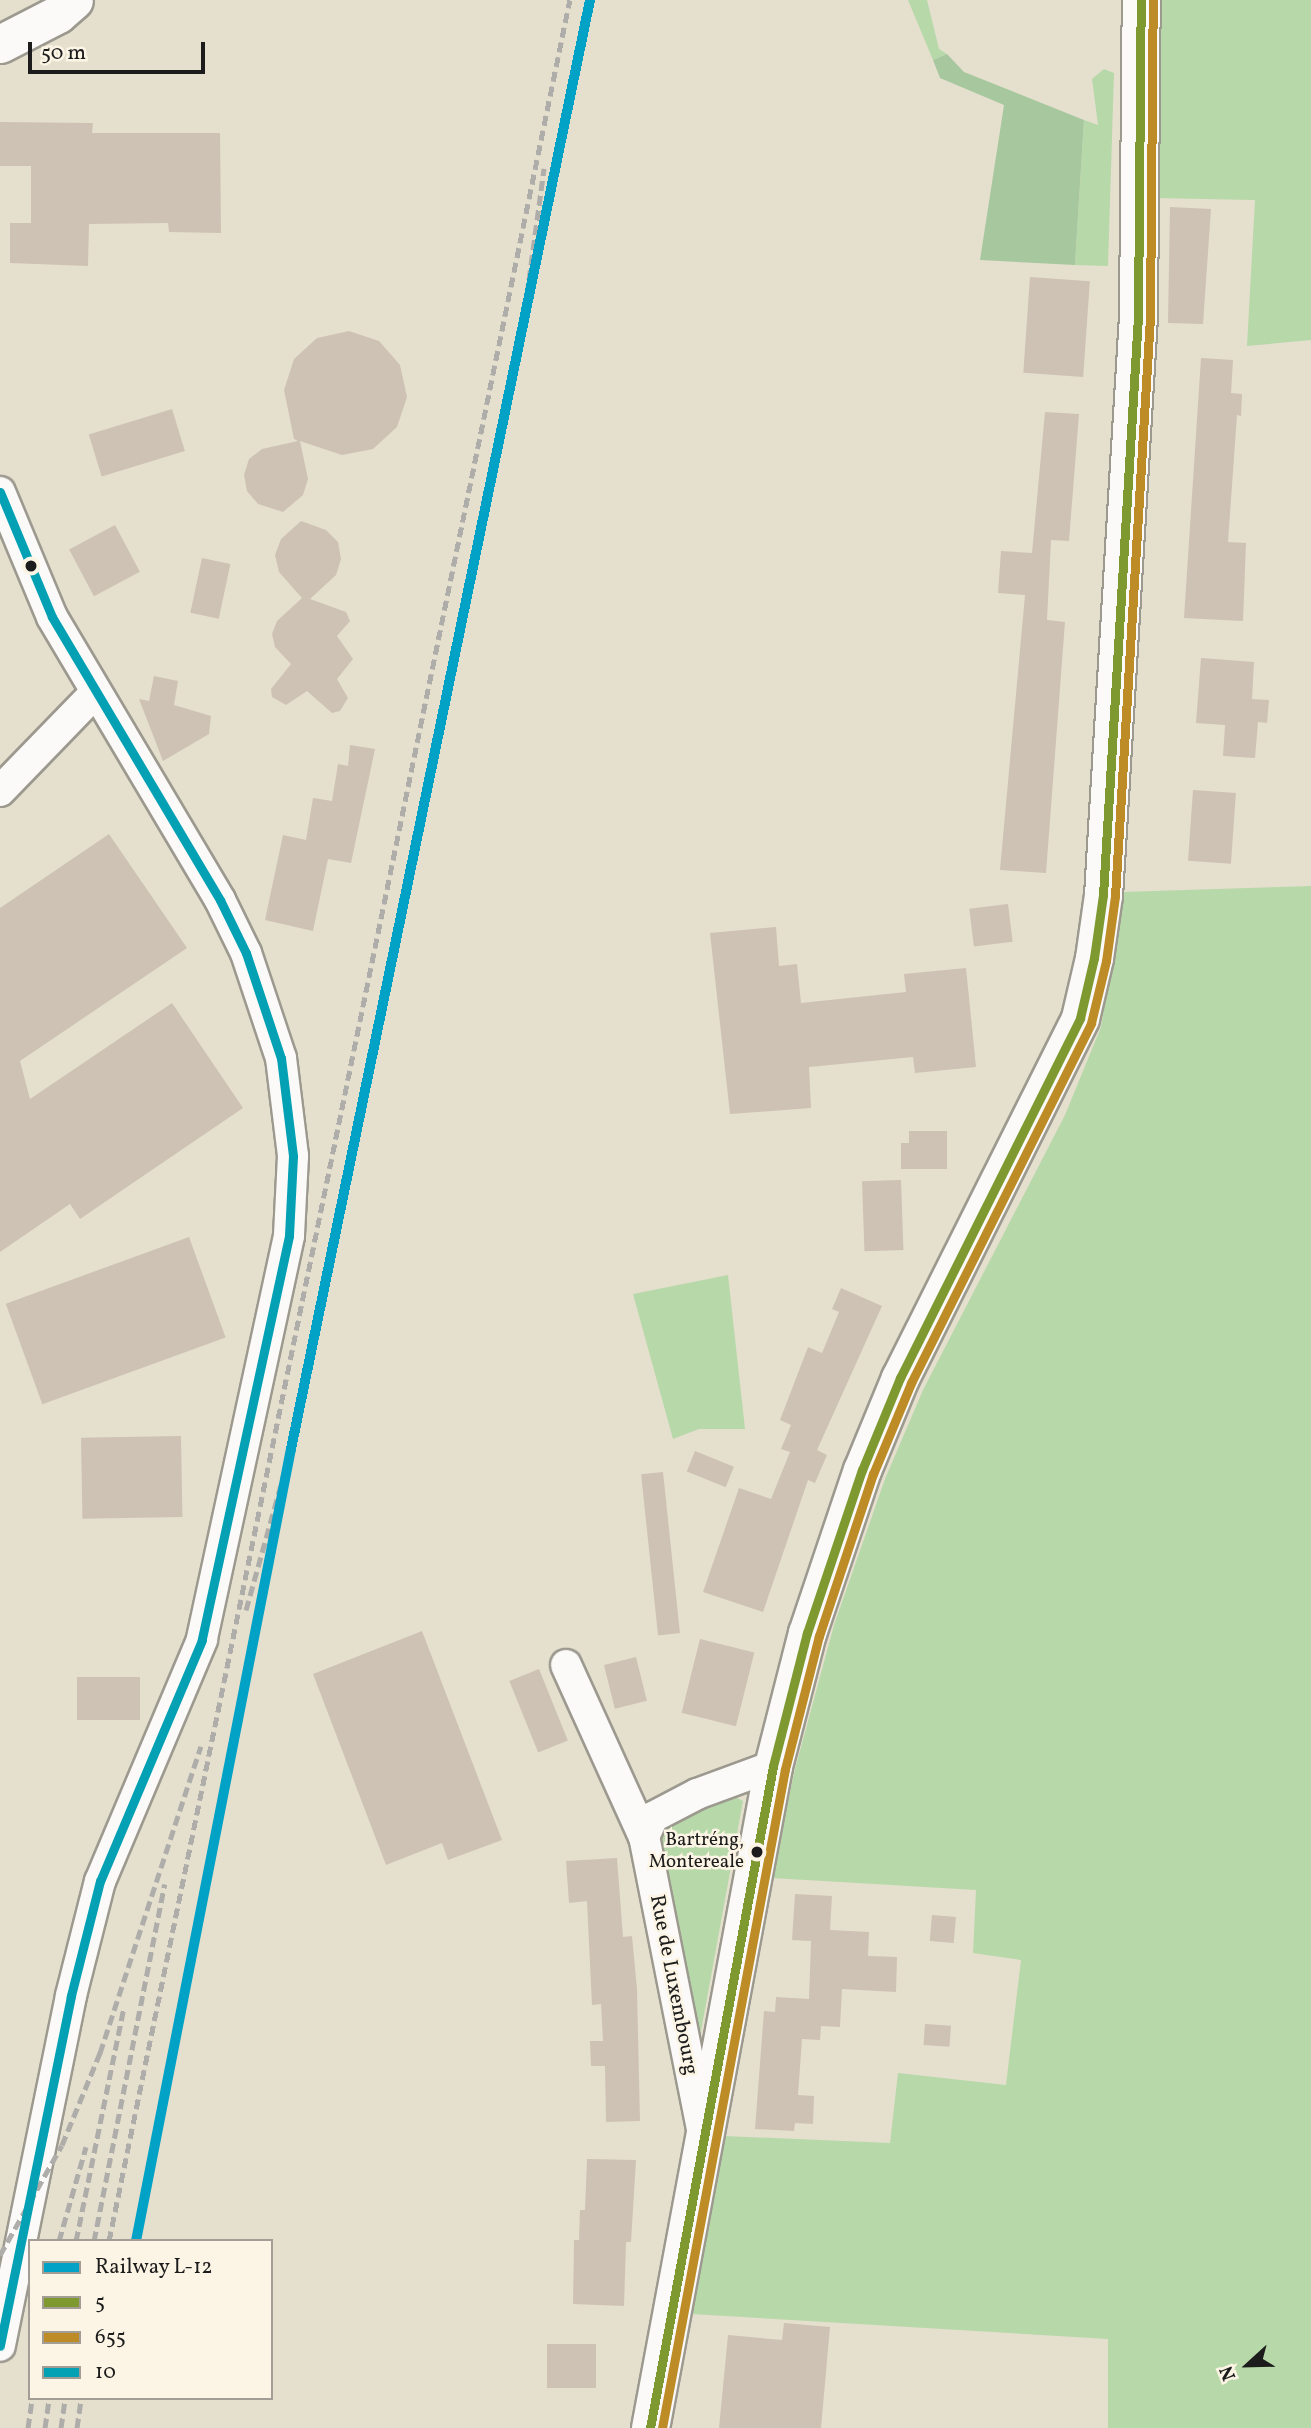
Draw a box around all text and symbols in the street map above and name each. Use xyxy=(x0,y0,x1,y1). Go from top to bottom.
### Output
scale bar xyxy=(32,28,208,72)
text: 50 m xyxy=(41,39,86,68)
unlabelled marker xyxy=(24,559,38,573)
place label: Bartréng, Montereale xyxy=(649,1830,744,1874)
marker: Bartréng, Montereale xyxy=(750,1845,764,1859)
street label: Rue de Luxembourg xyxy=(643,1893,703,2077)
legend xyxy=(28,2239,273,2400)
text: Railway L-12 xyxy=(95,2253,213,2282)
text: 5 xyxy=(95,2288,105,2317)
text: 655 xyxy=(95,2323,126,2352)
north arrow xyxy=(1213,2330,1283,2400)
text: 10 xyxy=(95,2358,116,2387)
text: N xyxy=(1214,2362,1243,2384)

